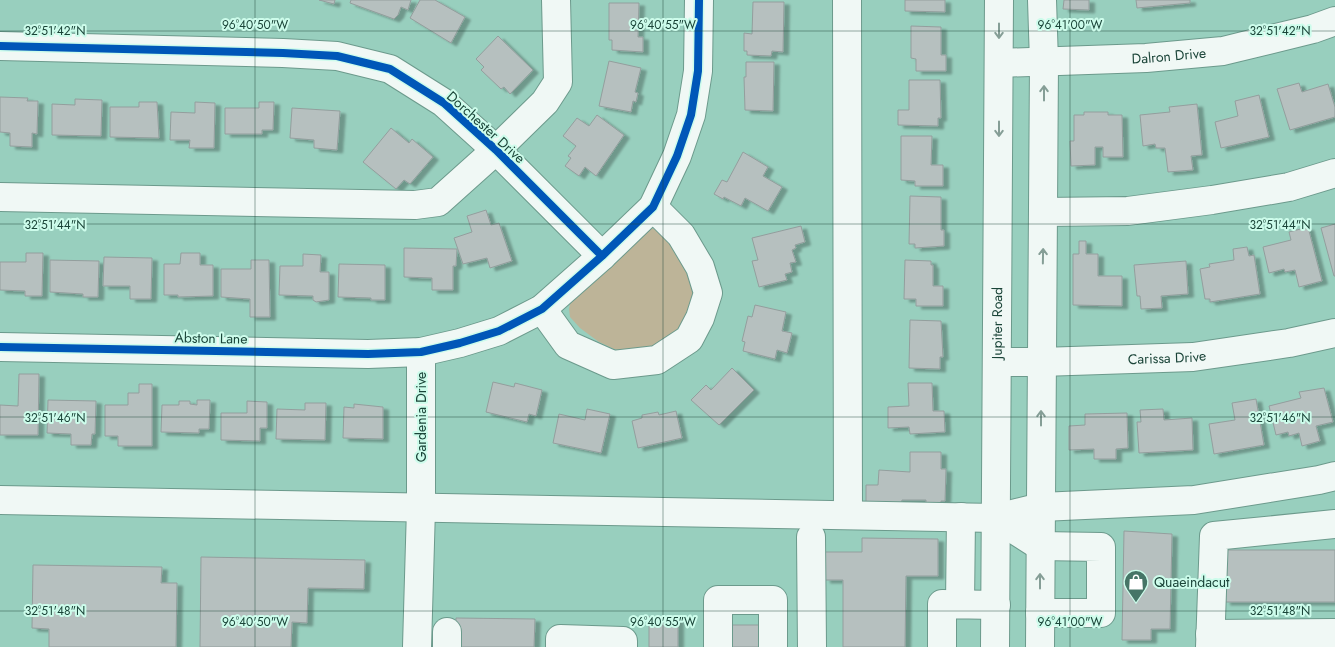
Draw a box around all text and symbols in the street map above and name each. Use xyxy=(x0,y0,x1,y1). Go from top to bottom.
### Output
text: 96°40'50"W xyxy=(222,16,288,34)
text: 96°40'55"W xyxy=(630,16,696,34)
text: 96°41'00"W xyxy=(1038,16,1103,34)
text: 32°51'42"N xyxy=(24,22,86,40)
text: 32°51'42"N xyxy=(1249,22,1311,40)
one-way arrow xyxy=(994,23,1004,39)
street label: Dalron Drive xyxy=(1131,43,1207,68)
street label: Dorchester Drive xyxy=(442,86,530,168)
one-way arrow xyxy=(1039,86,1049,102)
one-way arrow xyxy=(994,121,1003,137)
text: 32°51'44"N xyxy=(24,216,86,234)
text: 32°51'44"N xyxy=(1249,216,1311,234)
one-way arrow xyxy=(1038,248,1047,264)
street label: Jupiter Road xyxy=(987,287,1007,361)
street label: Abston Lane xyxy=(174,327,248,349)
street label: Carissa Drive xyxy=(1128,345,1207,369)
street label: Gardenia Drive xyxy=(411,372,431,462)
text: 32°51'46"N xyxy=(24,409,86,427)
text: 32°51'46"N xyxy=(1249,409,1311,427)
one-way arrow xyxy=(1036,411,1046,427)
shop icon: Quaeindacut xyxy=(1123,569,1149,603)
place label: Quaeindacut xyxy=(1154,572,1230,592)
one-way arrow xyxy=(1035,573,1045,590)
text: 32°51'48"N xyxy=(25,602,85,620)
text: 32°51'48"N xyxy=(1250,602,1310,620)
text: 96°40'50"W xyxy=(222,613,288,631)
text: 96°40'55"W xyxy=(630,613,696,631)
text: 96°41'00"W xyxy=(1038,613,1103,631)

